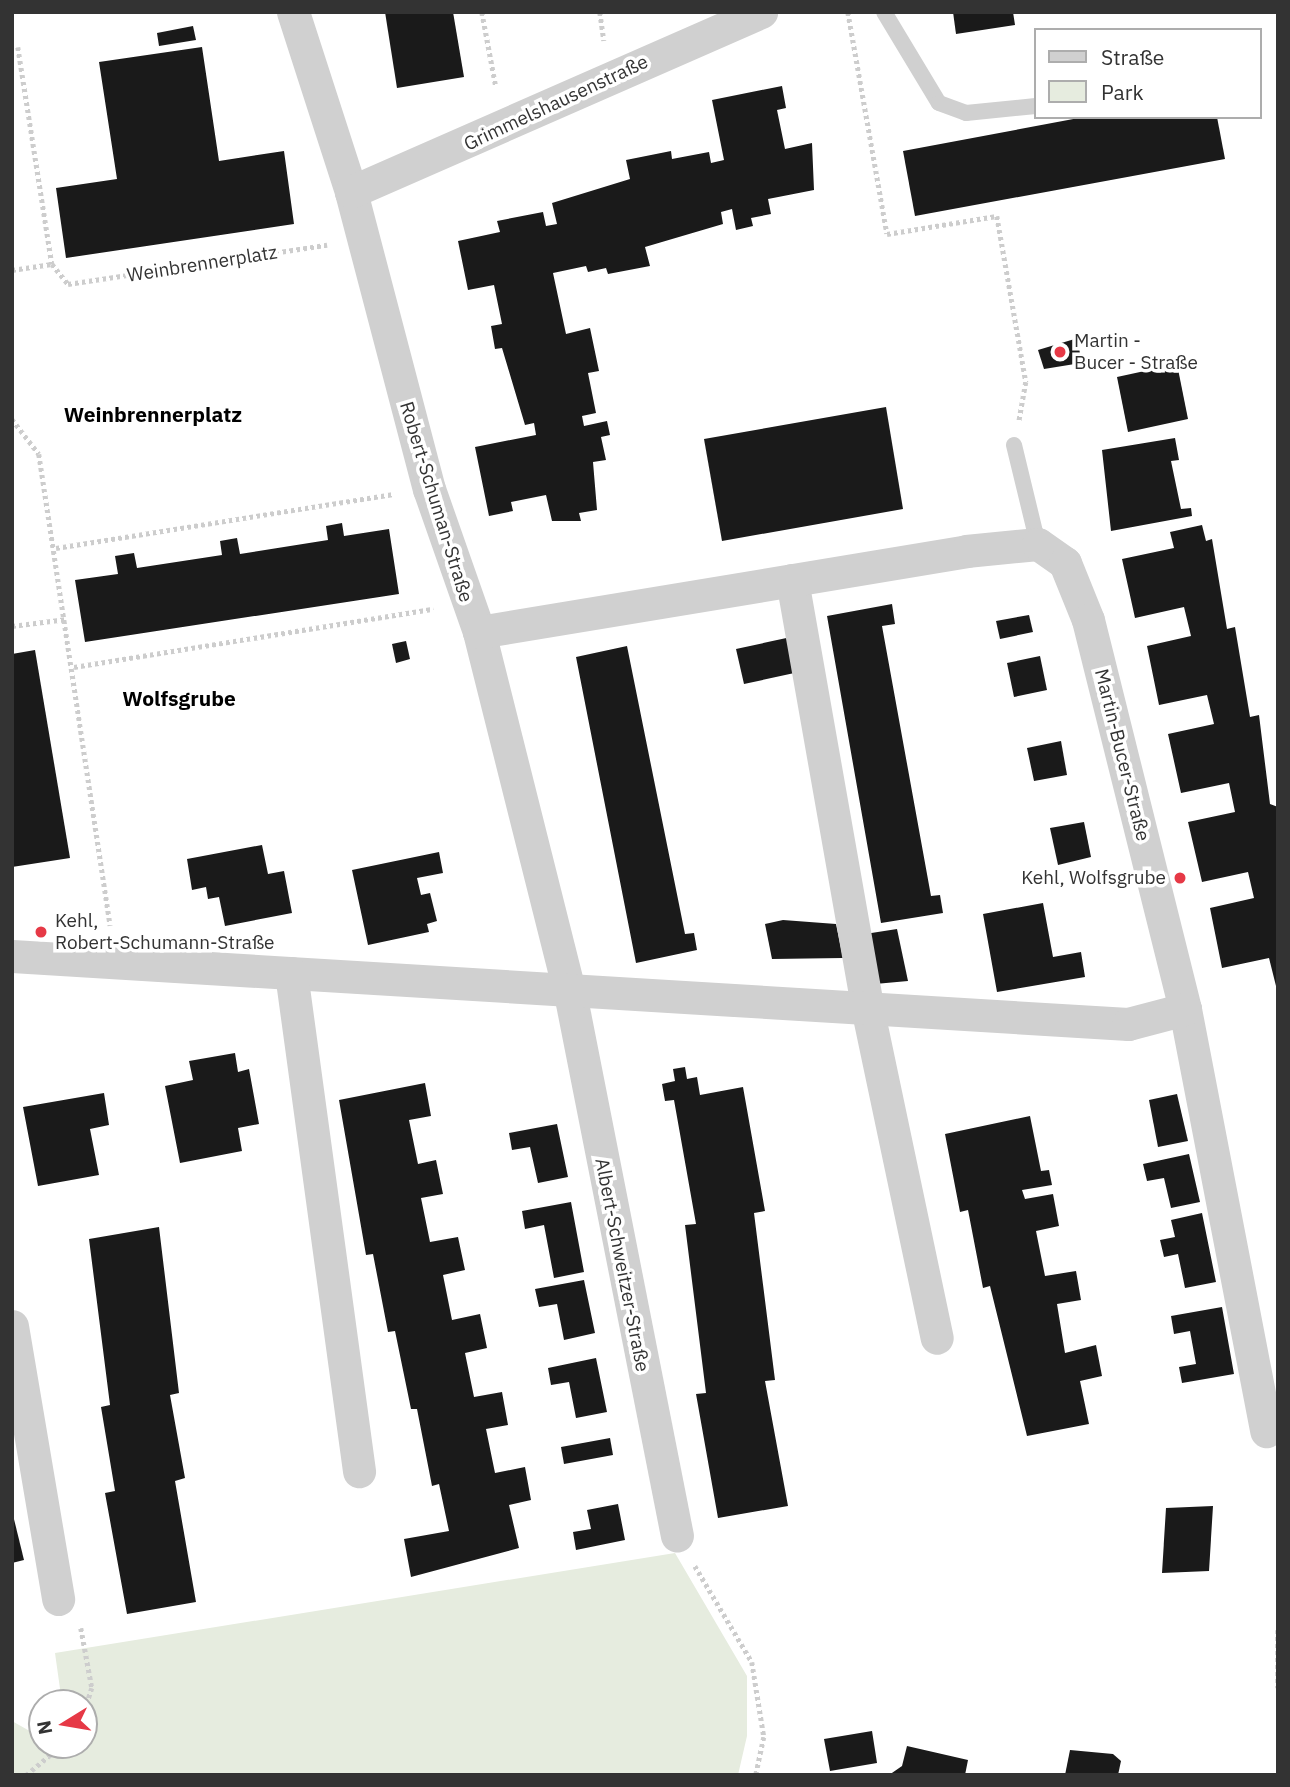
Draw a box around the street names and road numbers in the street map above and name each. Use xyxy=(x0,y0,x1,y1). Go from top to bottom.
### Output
street label: Grimmelshausenstraße xyxy=(460,50,652,156)
street label: Weinbrennerplatz xyxy=(125,241,279,287)
street label: Robert-Schuman-Straße xyxy=(395,399,477,605)
street label: Martin-Bucer-Straße xyxy=(1090,667,1154,843)
street label: Albert-Schweitzer-Straße xyxy=(590,1156,654,1374)

